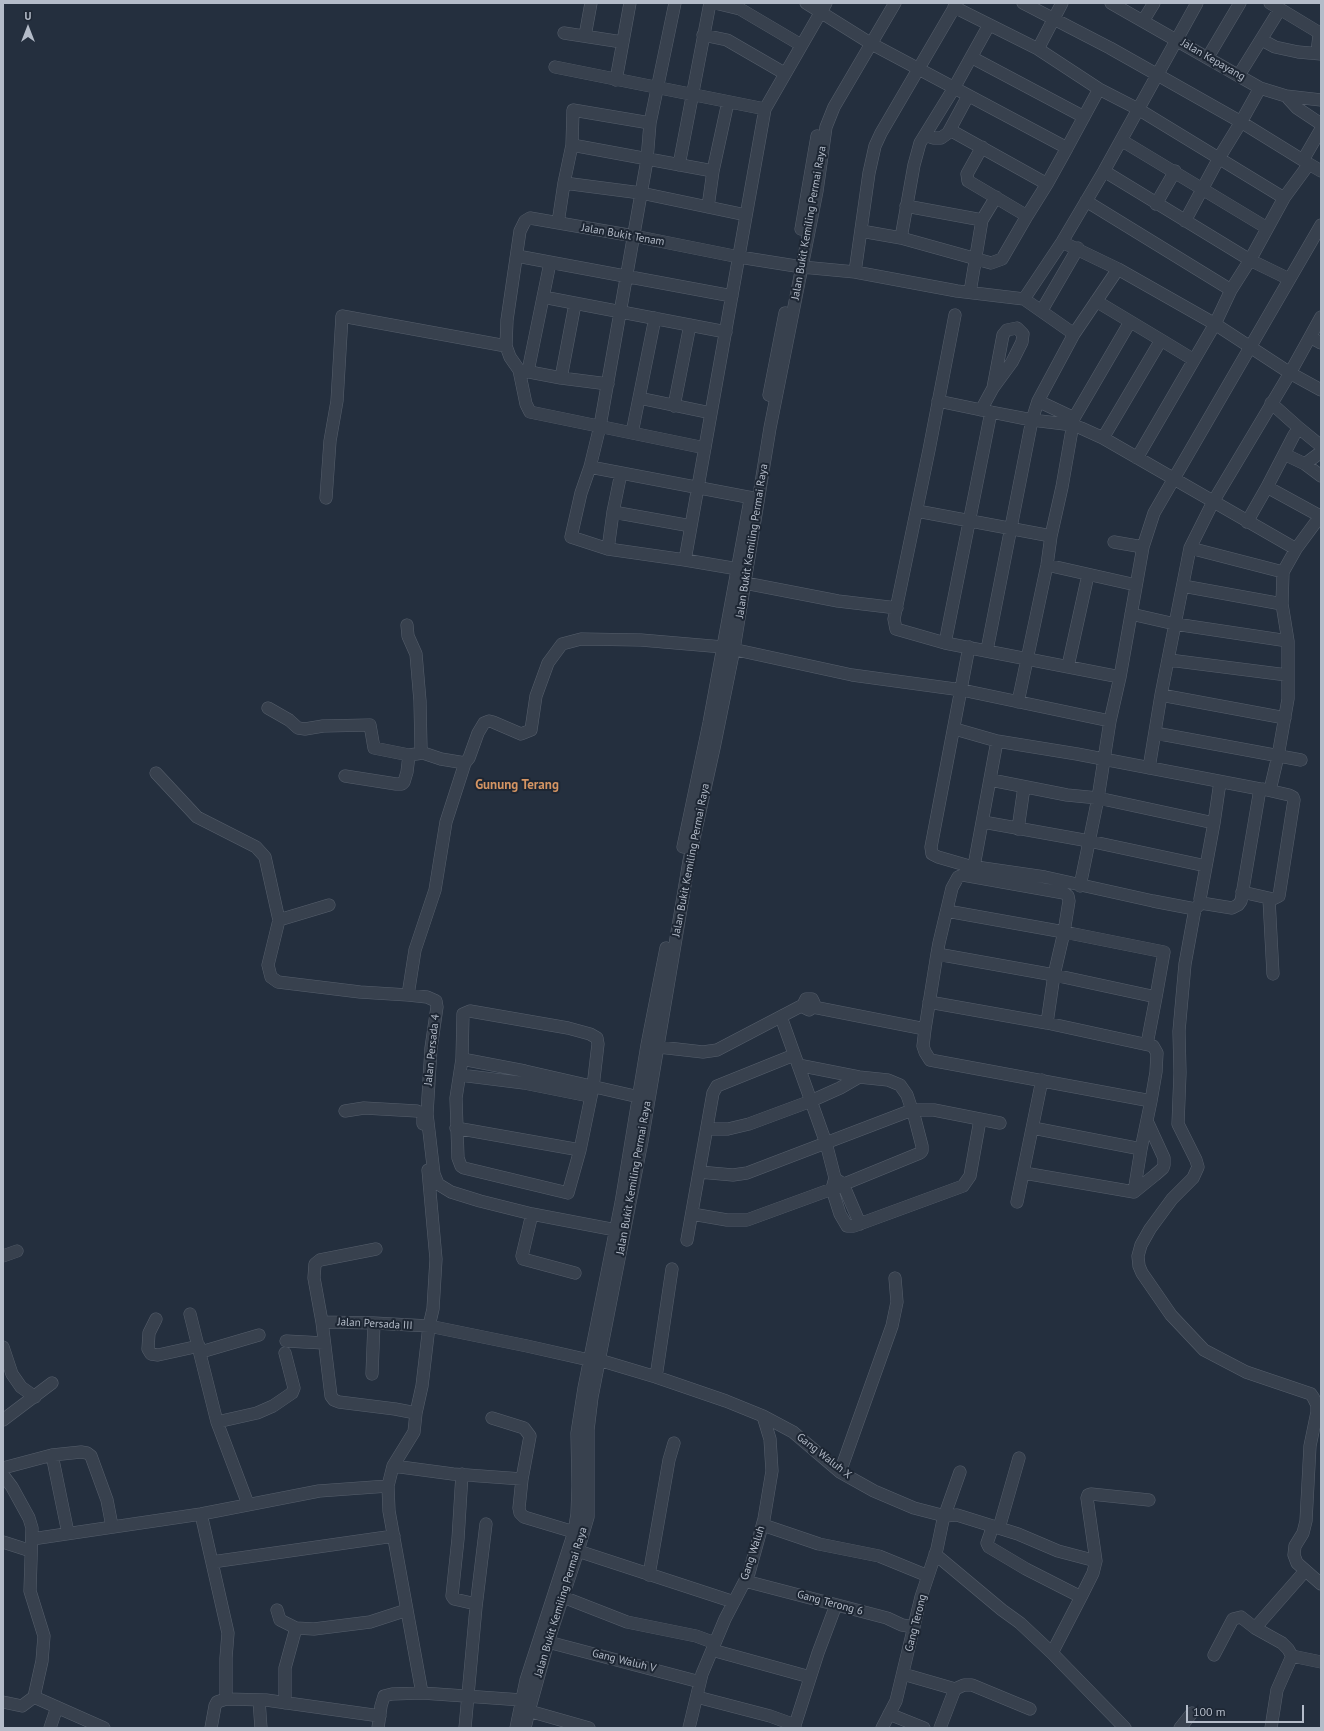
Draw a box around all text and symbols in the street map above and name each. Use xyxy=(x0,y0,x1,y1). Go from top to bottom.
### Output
north arrow xyxy=(8,8,48,48)
text: U xyxy=(25,9,31,23)
street label: Jalan Kepayang xyxy=(1179,36,1247,84)
street label: Jalan Bukit Kemiling Permai Raya xyxy=(789,145,829,301)
street label: Jalan Bukit Tenam xyxy=(580,221,666,249)
street label: Jalan Bukit Kemiling Permai Raya xyxy=(733,463,771,619)
district label: Gunung Terang xyxy=(475,777,559,793)
street label: Jalan Bukit Kemiling Permai Raya xyxy=(670,782,712,938)
street label: Jalan Persada 4 xyxy=(422,1014,442,1086)
street label: Jalan Bukit Kemiling Permai Raya xyxy=(614,1100,654,1256)
street label: Jalan Persada III xyxy=(337,1315,413,1333)
street label: Gang Waluh X xyxy=(794,1430,854,1482)
street label: Gang Waluh xyxy=(738,1524,768,1582)
street label: Jalan Bukit Kemiling Permai Raya xyxy=(532,1525,590,1679)
street label: Gang Terong 6 xyxy=(796,1588,864,1618)
street label: Gang Terong xyxy=(902,1593,930,1653)
street label: Gang Waluh V xyxy=(591,1647,657,1675)
scale bar xyxy=(1188,1697,1306,1723)
text: 100 m xyxy=(1193,1704,1226,1719)

